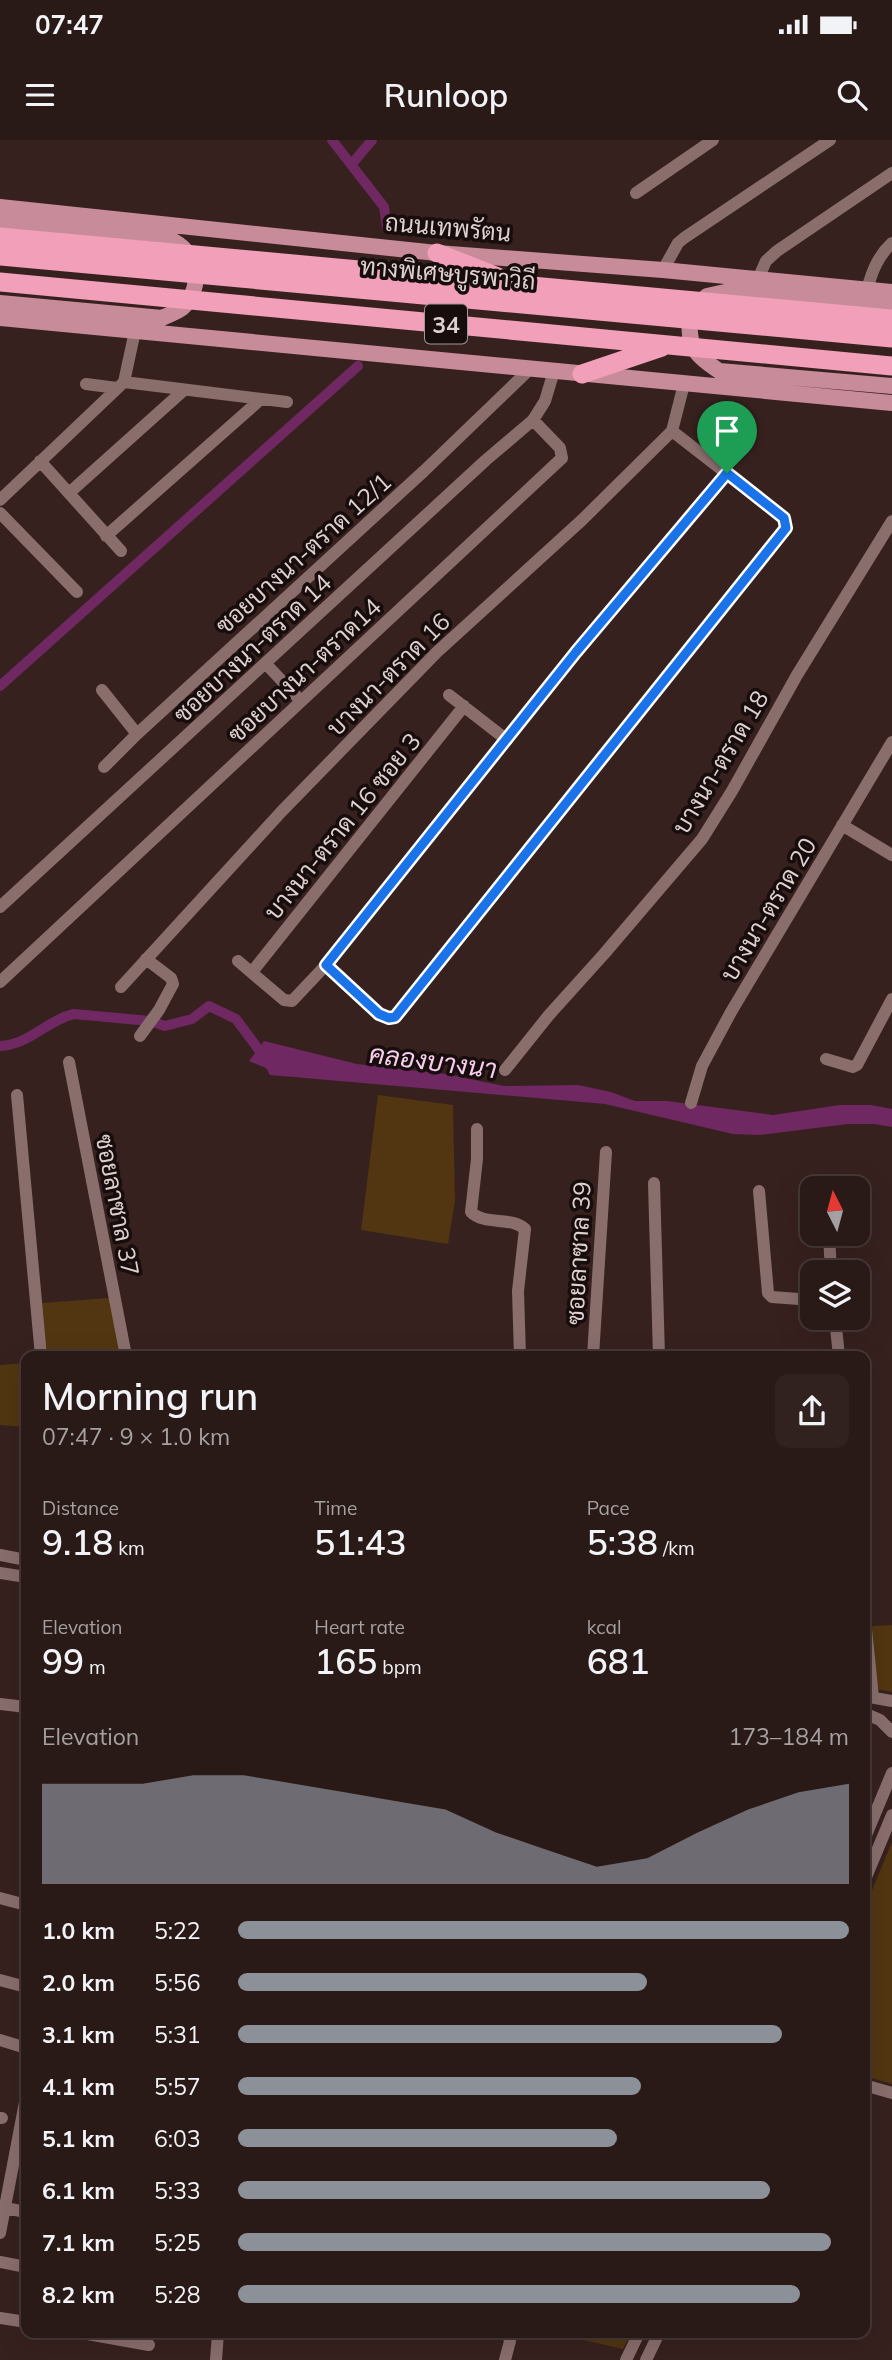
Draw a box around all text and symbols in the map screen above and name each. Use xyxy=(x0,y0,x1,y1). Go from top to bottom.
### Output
text: 07:47 xyxy=(35,8,104,41)
text: Runloop xyxy=(384,75,508,115)
icon: menu xyxy=(21,76,59,114)
icon: search xyxy=(833,76,871,114)
street label: ถนนเทพรัตน xyxy=(384,207,512,247)
street label: ทางพิเศษบูรพาวิถี xyxy=(359,250,537,299)
road number: 34 xyxy=(425,304,467,344)
pin xyxy=(697,401,757,473)
icon: arrive xyxy=(708,412,746,450)
street label: ซอยบางนา-ตราด 12/1 xyxy=(209,466,397,640)
street label: ซอยบางนา-ตราด 14 xyxy=(167,567,337,729)
street label: ซอยบางนา-ตราด14 xyxy=(221,591,387,749)
street label: บางนา-ตราด 16 xyxy=(320,606,456,742)
street label: บางนา-ตราด 18 xyxy=(665,685,775,839)
street label: บางนา-ตราด 16 ซอย 3 xyxy=(257,726,427,926)
street label: บางนา-ตราด 20 xyxy=(713,832,823,986)
water label: คลองบางนา xyxy=(367,1037,499,1085)
street label: ซอยลาซาล 37 xyxy=(90,1132,146,1278)
north arrow xyxy=(800,1176,870,1246)
map controls xyxy=(800,1176,870,1330)
street label: ซอยลาซาล 39 xyxy=(559,1181,597,1325)
button: layers xyxy=(800,1260,870,1330)
text: Morning run xyxy=(42,1372,258,1420)
button: share xyxy=(775,1374,849,1448)
text: 07:47 · 9 × 1.0 km xyxy=(42,1422,230,1451)
text: Distance xyxy=(42,1496,119,1520)
text: Time xyxy=(314,1496,357,1520)
text: Pace xyxy=(587,1496,630,1520)
text: 9.18 xyxy=(42,1520,113,1564)
text: 51:43 xyxy=(314,1520,407,1564)
text: 5:38 xyxy=(587,1520,658,1564)
text: km xyxy=(113,1536,145,1560)
text: /km xyxy=(658,1536,695,1560)
text: Elevation xyxy=(42,1615,122,1639)
text: Heart rate xyxy=(314,1615,405,1639)
text: kcal xyxy=(587,1615,621,1639)
text: 99 xyxy=(42,1639,84,1683)
text: 165 xyxy=(314,1639,377,1683)
text: 681 xyxy=(587,1639,650,1683)
text: m xyxy=(84,1655,106,1679)
text: bpm xyxy=(377,1655,422,1679)
text: Elevation xyxy=(42,1722,139,1751)
text: 173–184 m xyxy=(728,1722,849,1751)
text: 1.0 km xyxy=(42,1916,115,1945)
text: 5:22 xyxy=(154,1916,201,1945)
text: 2.0 km xyxy=(42,1968,115,1997)
text: 5:56 xyxy=(154,1968,201,1997)
text: 3.1 km xyxy=(42,2020,115,2049)
text: 5:31 xyxy=(154,2020,201,2049)
text: 4.1 km xyxy=(42,2072,115,2101)
text: 5:57 xyxy=(154,2072,201,2101)
text: 5.1 km xyxy=(42,2124,115,2153)
text: 6:03 xyxy=(154,2124,201,2153)
text: 6.1 km xyxy=(42,2176,115,2205)
text: 5:33 xyxy=(154,2176,201,2205)
text: 7.1 km xyxy=(42,2228,115,2257)
text: 5:25 xyxy=(154,2228,201,2257)
text: 8.2 km xyxy=(42,2280,115,2309)
text: 5:28 xyxy=(154,2280,201,2309)

